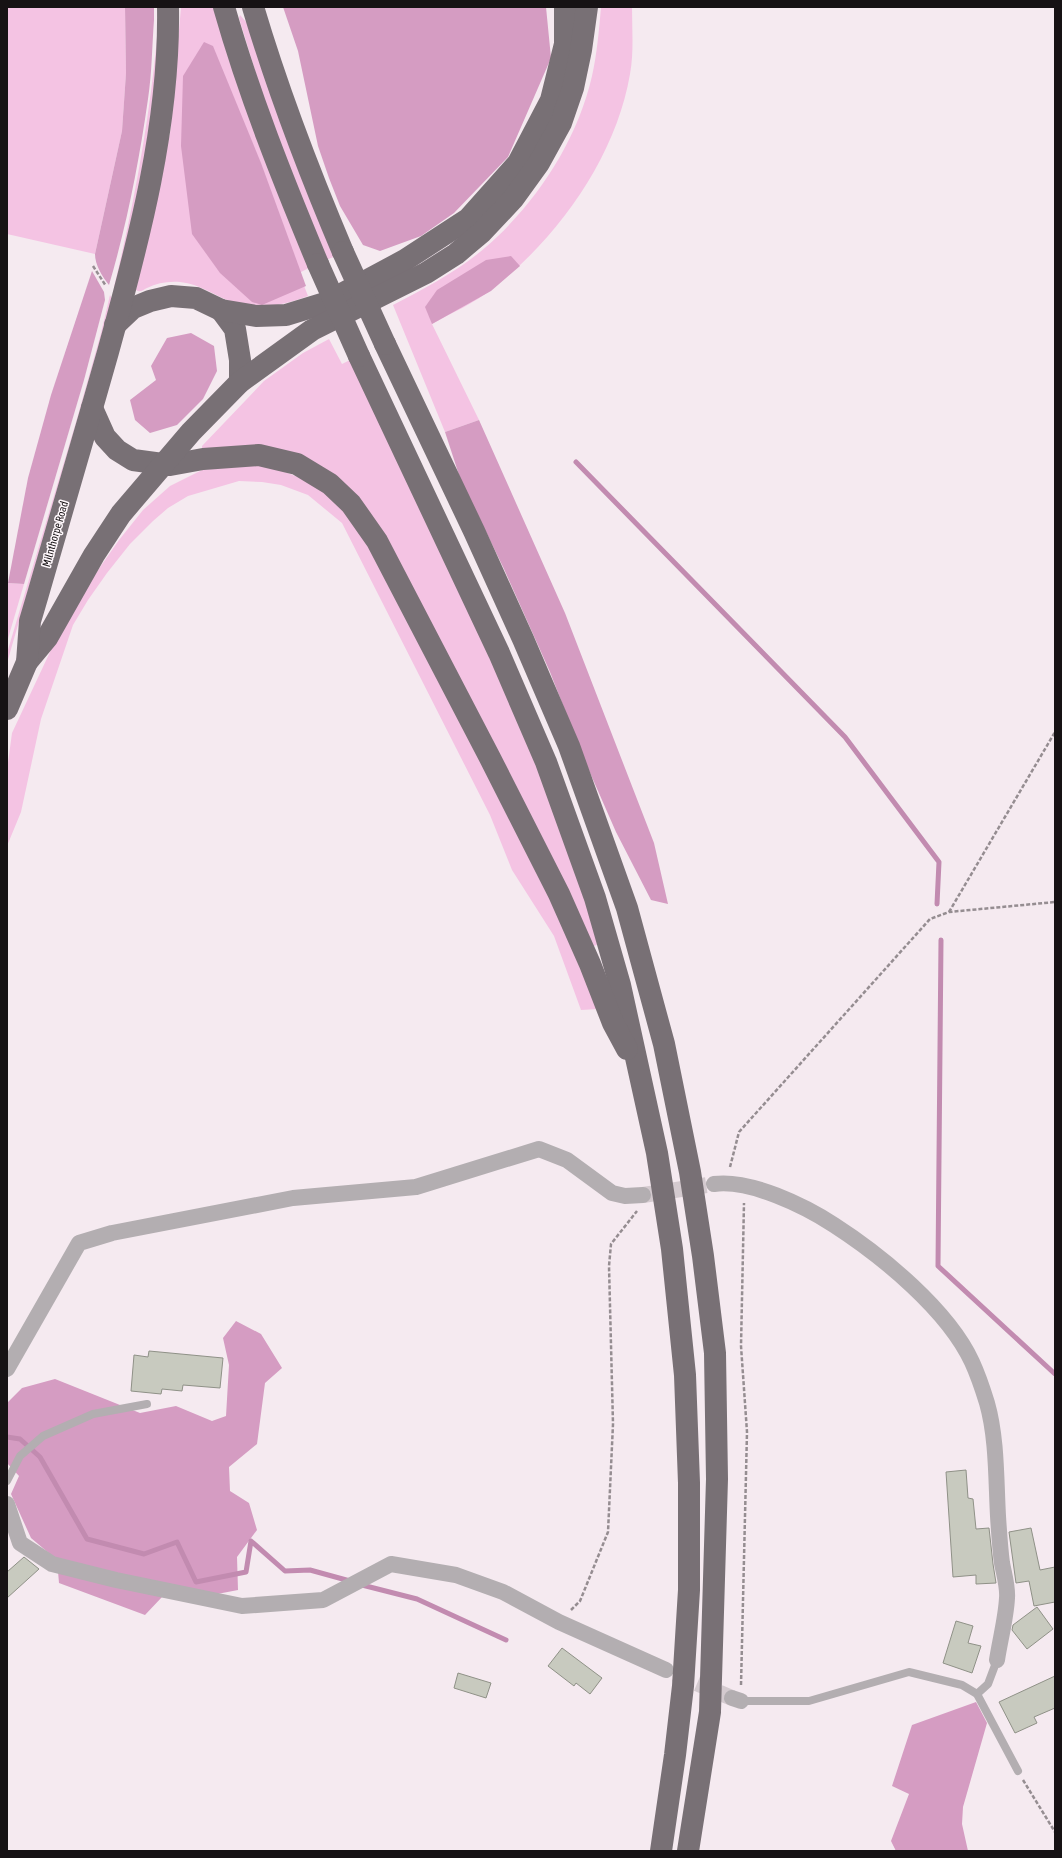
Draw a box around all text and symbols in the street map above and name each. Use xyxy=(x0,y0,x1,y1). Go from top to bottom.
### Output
street label: Milnthorpe Road xyxy=(40,500,70,568)

